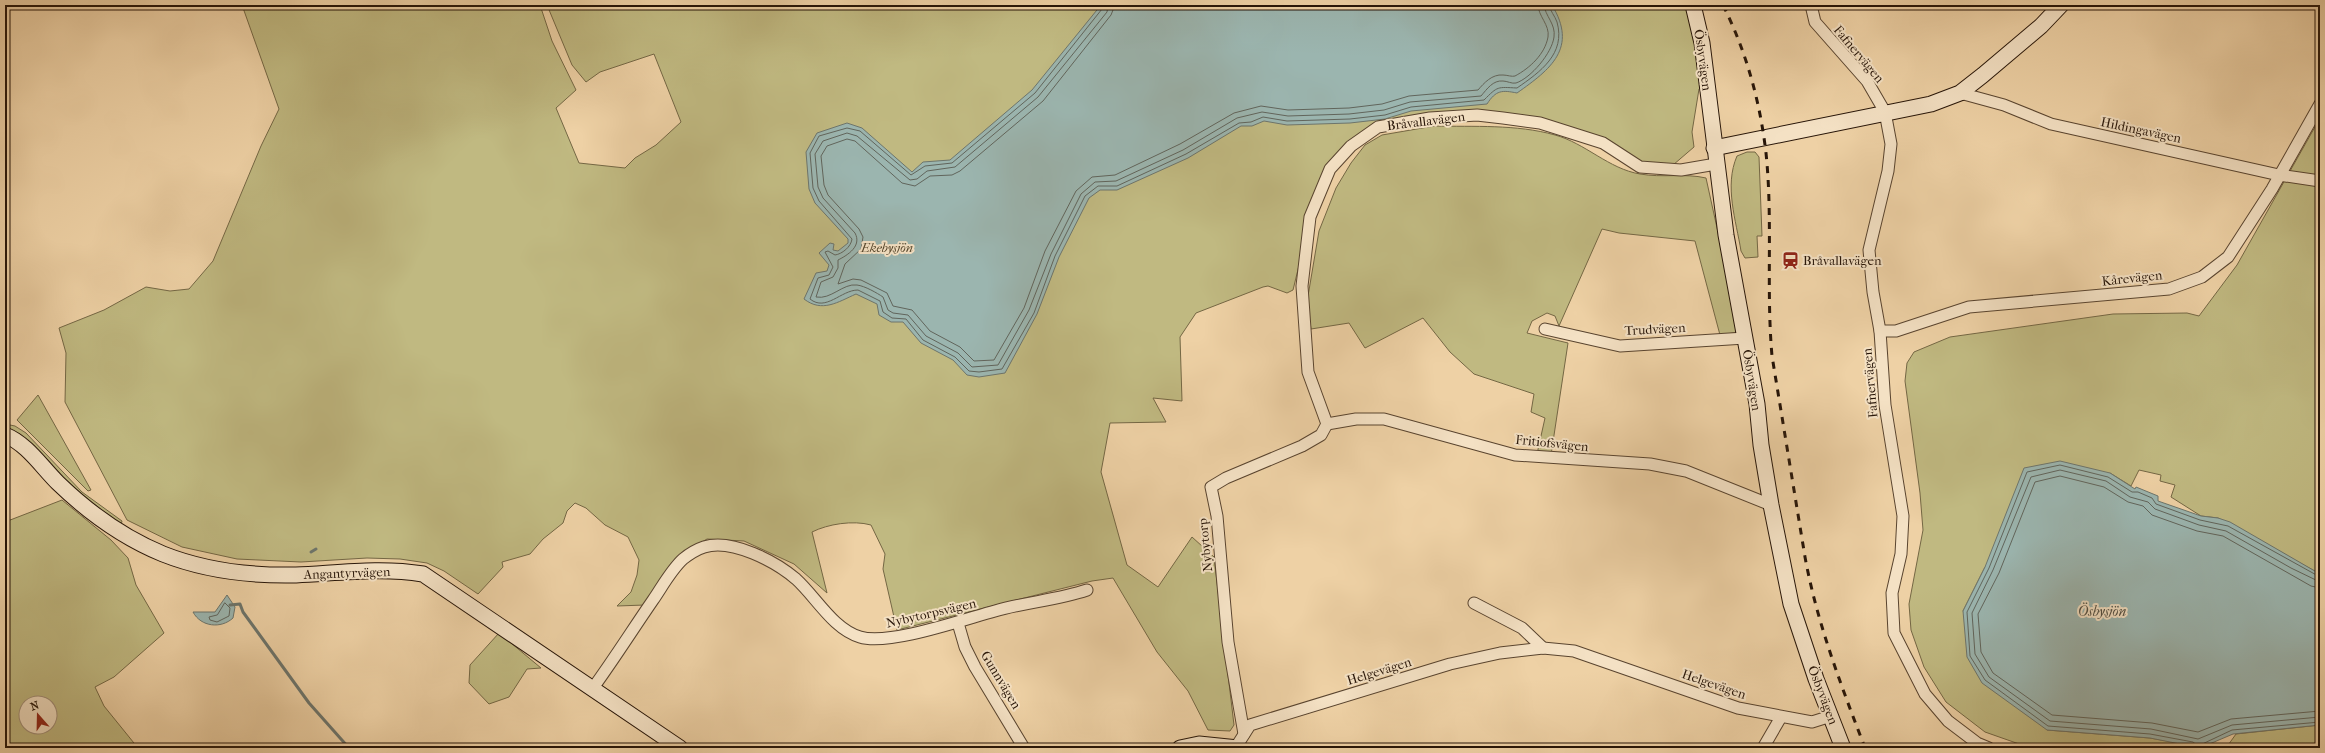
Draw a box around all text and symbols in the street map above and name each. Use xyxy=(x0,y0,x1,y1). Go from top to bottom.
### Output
street label: Fafnervägen xyxy=(1831,22,1888,86)
street label: Ösbyvägen xyxy=(1691,28,1715,92)
street label: Bråvallavägen xyxy=(1386,109,1466,133)
street label: Hildingavägen xyxy=(2099,114,2183,146)
park label: Ekebysjön xyxy=(860,240,913,255)
station icon: Bråvallavägen xyxy=(1780,250,1800,270)
place label: Bråvallavägen xyxy=(1803,253,1882,268)
street label: Kårevägen xyxy=(2101,267,2163,289)
street label: Trudvägen xyxy=(1624,320,1686,338)
street label: Fafnervägen xyxy=(1859,347,1881,419)
street label: Ösbyvägen xyxy=(1740,348,1764,412)
street label: Fritiofsvägen xyxy=(1515,432,1590,454)
street label: Nybytorp xyxy=(1195,517,1215,573)
street label: Angantyrvägen xyxy=(302,564,391,582)
street label: Nybytorpsvägen xyxy=(884,595,978,631)
water label: Ösbysjön xyxy=(2078,602,2126,620)
street label: Gunnvägen xyxy=(978,648,1024,712)
street label: Helgevägen xyxy=(1345,654,1413,688)
street label: Ösbyvägen xyxy=(1805,663,1841,727)
street label: Helgevägen xyxy=(1680,666,1748,702)
north arrow xyxy=(18,695,58,735)
text: N xyxy=(29,698,42,714)

